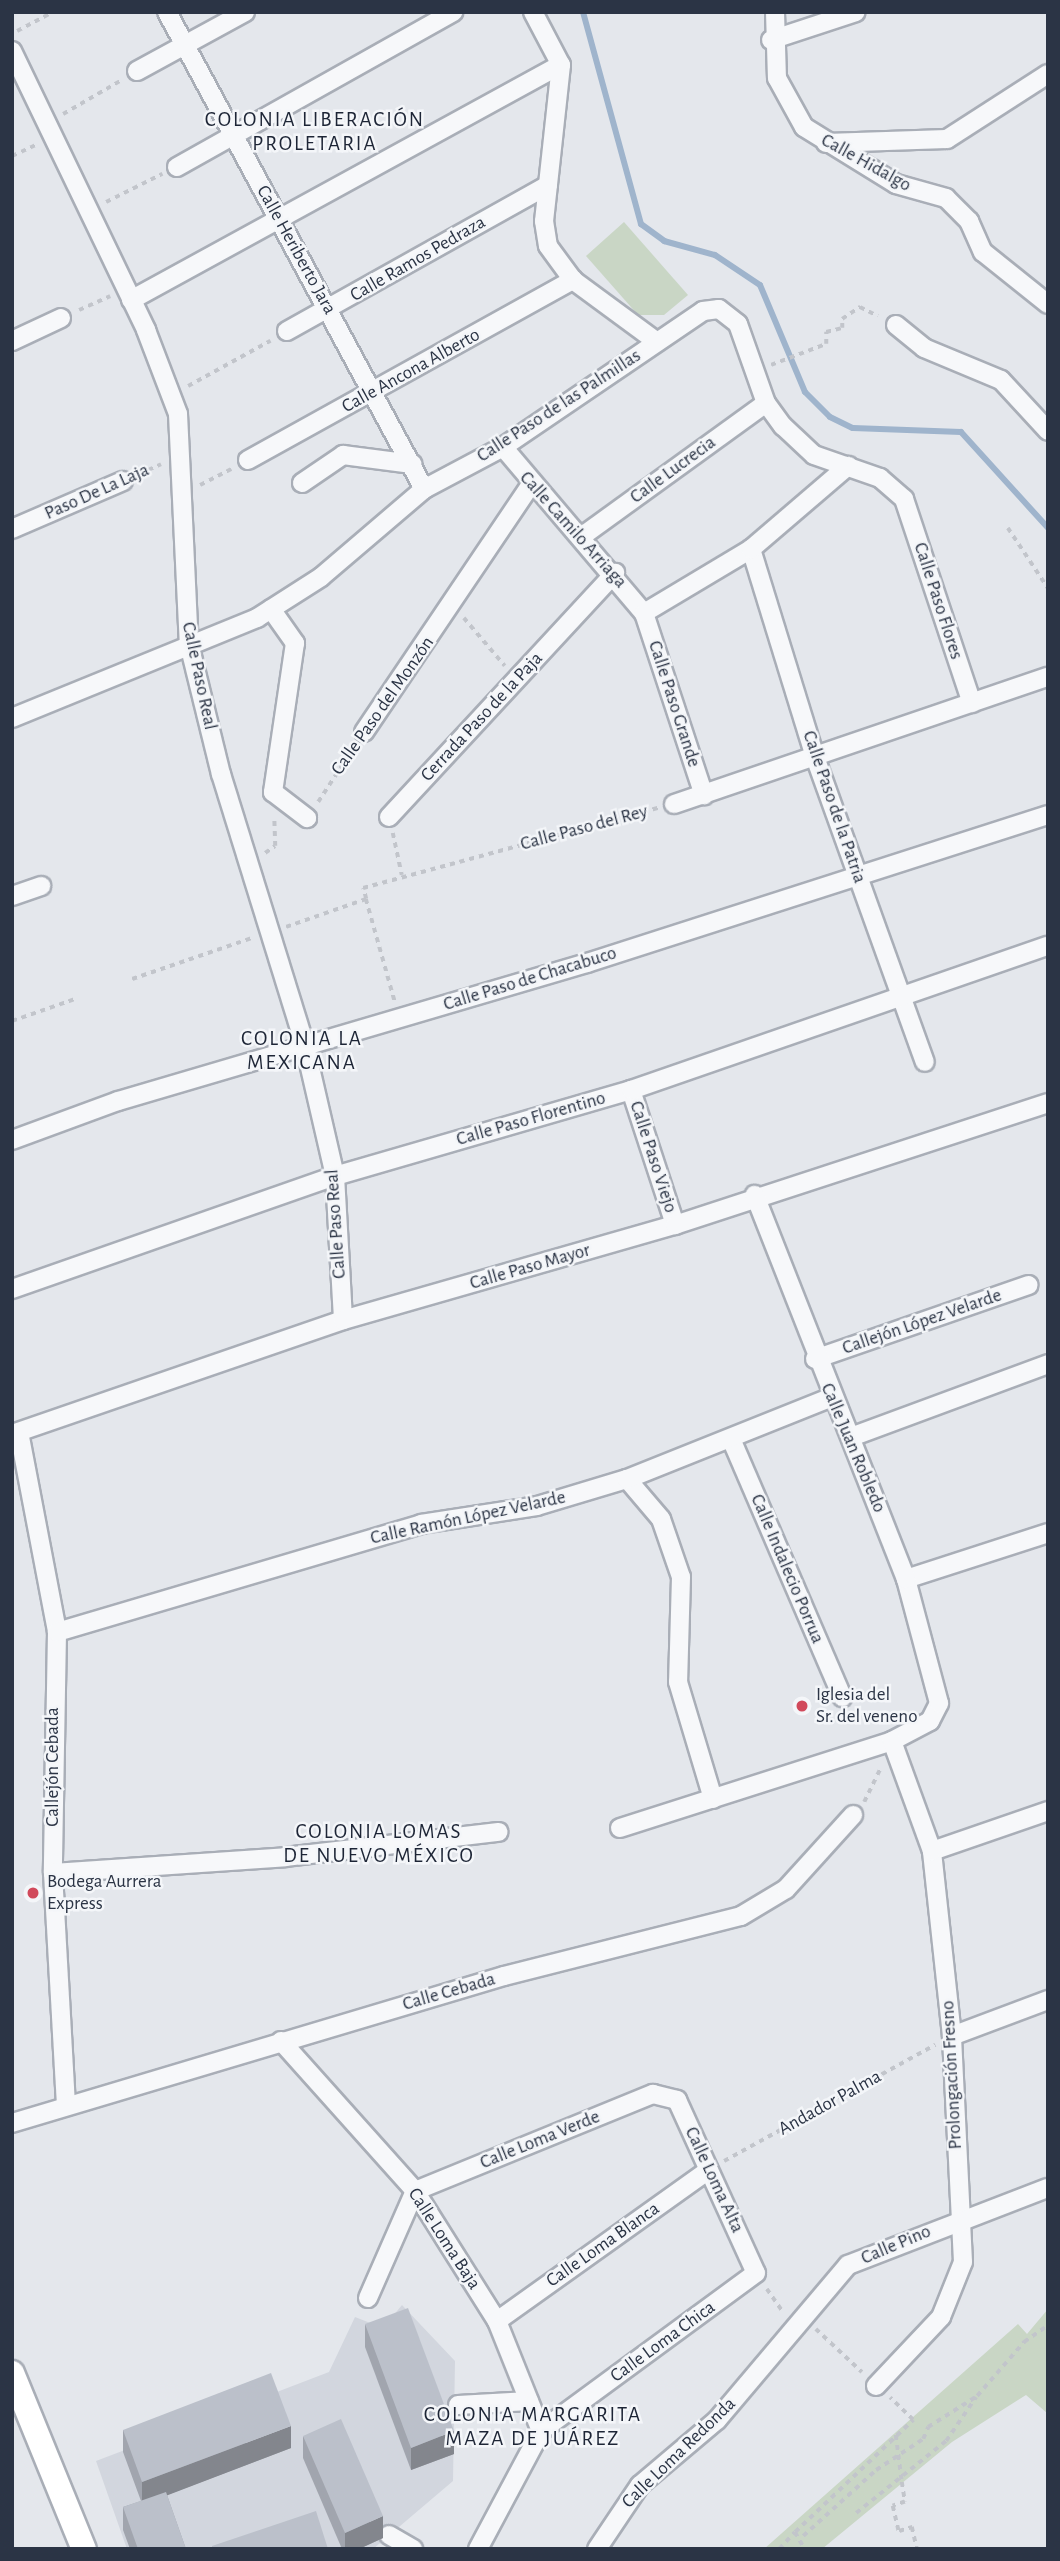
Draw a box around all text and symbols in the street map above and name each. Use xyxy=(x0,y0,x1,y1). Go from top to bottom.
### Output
district label: COLONIA LIBERACIÓN PROLETARIA xyxy=(207,107,423,157)
street label: Calle Hidalgo xyxy=(817,129,915,197)
street label: Calle Heriberto Jara xyxy=(251,182,341,318)
street label: Calle Ramos Pedraza xyxy=(346,211,490,307)
street label: Calle Ancona Alberto xyxy=(338,324,484,418)
street label: Calle Paso de las Palmillas xyxy=(473,344,645,468)
street label: Calle Lucrecia xyxy=(626,431,720,509)
street label: Paso De La Laja xyxy=(41,459,153,525)
street label: Calle Camilo Arriaga xyxy=(514,467,632,593)
street label: Calle Paso Flores xyxy=(908,540,968,662)
street label: Calle Paso Real xyxy=(176,620,222,732)
street label: Calle Paso del Monzón xyxy=(327,632,439,780)
street label: Calle Paso Grande xyxy=(643,638,705,770)
street label: Cerrada Paso de la Paja xyxy=(416,647,548,787)
street label: Calle Paso de la Patria xyxy=(797,728,871,886)
street label: Calle Paso del Rey xyxy=(518,800,650,856)
street label: Calle Paso de Chacabuco xyxy=(441,942,619,1016)
district label: COLONIA LA MEXICANA xyxy=(242,1026,362,1076)
street label: Calle Paso Florentino xyxy=(454,1087,608,1151)
street label: Calle Paso Viejo xyxy=(624,1098,682,1216)
street label: Calle Paso Real xyxy=(321,1168,351,1280)
street label: Calle Paso Mayor xyxy=(467,1239,593,1295)
street label: Callejón López Velarde xyxy=(839,1284,1005,1360)
street label: Calle Juan Robledo xyxy=(815,1380,891,1516)
street label: Calle Ramón López Velarde xyxy=(368,1486,568,1550)
street label: Calle Indalecio Porrua xyxy=(745,1491,829,1647)
place label: Iglesia del Sr. del veneno xyxy=(816,1684,917,1728)
marker: Iglesia del Sr. del veneno xyxy=(794,1698,810,1714)
street label: Callejón Cebada xyxy=(42,1707,64,1827)
district label: COLONIA LOMAS DE NUEVO MÉXICO xyxy=(285,1819,473,1869)
place label: Bodega Aurrera Express xyxy=(47,1871,162,1915)
marker: Bodega Aurrera Express xyxy=(25,1885,41,1901)
street label: Calle Cebada xyxy=(400,1968,498,2016)
street label: Prolongación Fresno xyxy=(937,2000,967,2150)
street label: Andador Palma xyxy=(774,2065,886,2141)
street label: Calle Loma Verde xyxy=(477,2106,603,2174)
street label: Calle Loma Alta xyxy=(680,2123,748,2237)
street label: Calle Loma Baja xyxy=(403,2184,485,2294)
street label: Calle Loma Blanca xyxy=(542,2198,664,2292)
street label: Calle Pino xyxy=(858,2220,934,2270)
street label: Calle Loma Chica xyxy=(606,2296,720,2388)
street label: Calle Loma Redonda xyxy=(617,2393,741,2513)
district label: COLONIA MARGARITA MAZA DE JUÁREZ xyxy=(426,2402,640,2452)

